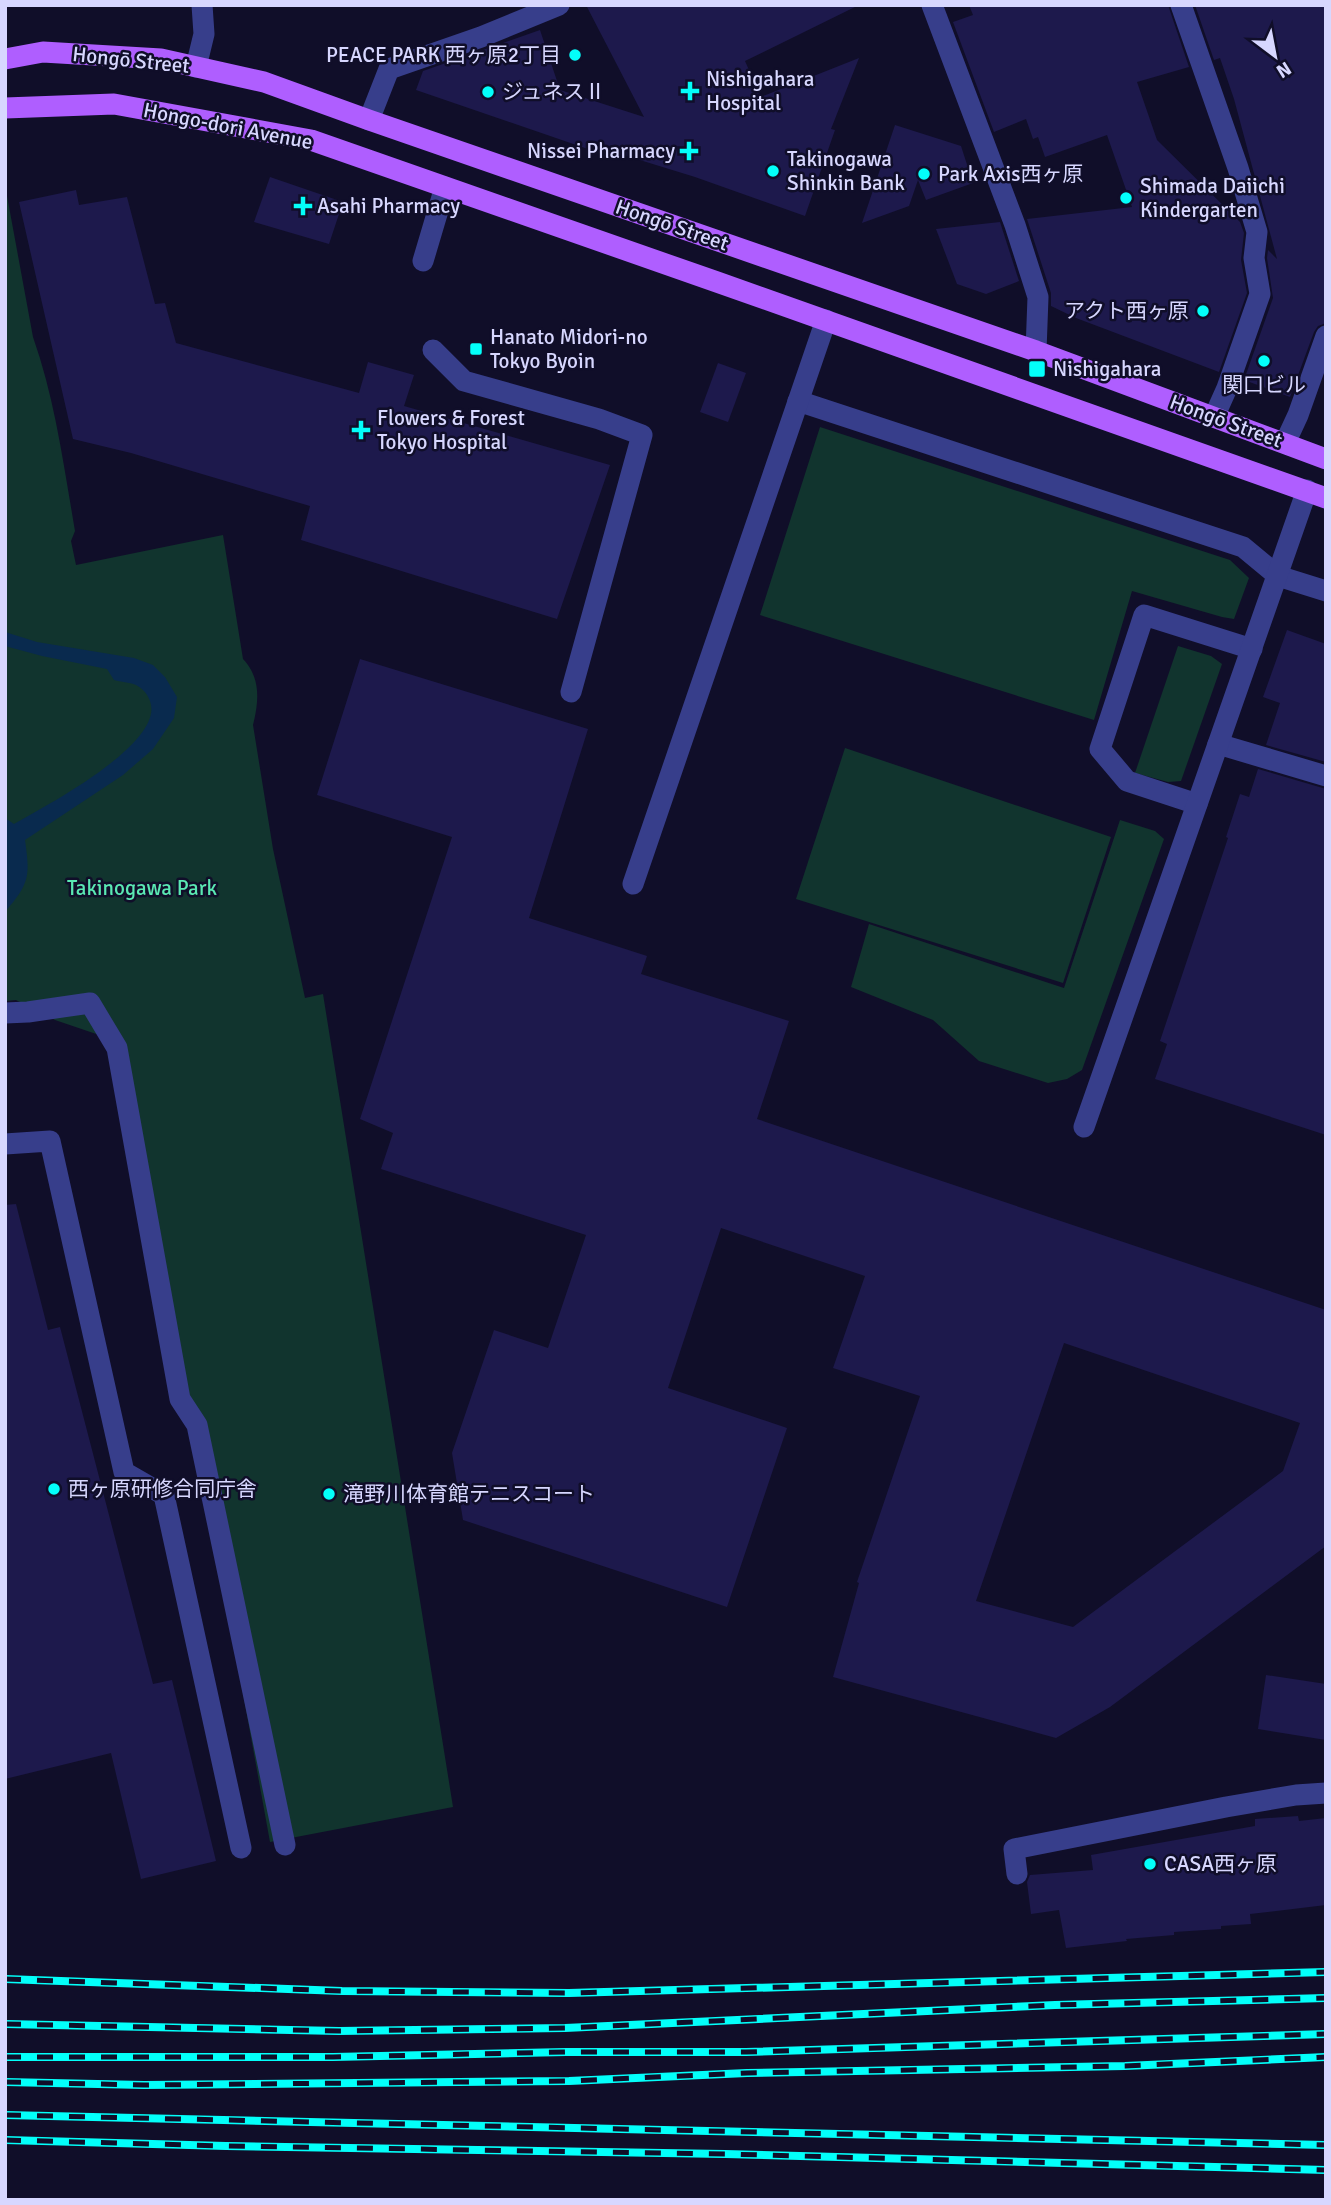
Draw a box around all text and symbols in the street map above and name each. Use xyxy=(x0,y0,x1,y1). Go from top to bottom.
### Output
north arrow xyxy=(1240,21,1310,91)
street label: Hongō Street xyxy=(71,41,191,79)
place label: PEACE PARK 西ヶ原2丁目 xyxy=(326,42,561,68)
marker: PEACE PARK 西ヶ原2丁目 xyxy=(567,47,583,63)
text: N xyxy=(1272,56,1295,83)
place label: Nishigahara Hospital xyxy=(706,66,814,116)
place label: ジュネスⅡ xyxy=(502,79,606,105)
marker: Nishigahara Hospital xyxy=(680,81,700,101)
marker: ジュネスⅡ xyxy=(480,84,496,100)
street label: Hongo-dori Avenue xyxy=(141,97,315,155)
place label: Nissei Pharmacy xyxy=(527,138,675,164)
marker: Nissei Pharmacy xyxy=(681,143,697,159)
place label: Takinogawa Shinkin Bank xyxy=(787,146,905,196)
place label: Park Axis西ヶ原 xyxy=(938,161,1083,187)
marker: Takinogawa Shinkin Bank xyxy=(765,163,781,179)
marker: Park Axis西ヶ原 xyxy=(916,166,932,182)
place label: Shimada Daiichi Kindergarten xyxy=(1140,173,1285,223)
marker: Shimada Daiichi Kindergarten xyxy=(1118,190,1134,206)
place label: Asahi Pharmacy xyxy=(317,193,460,219)
street label: Hongō Street xyxy=(612,194,732,256)
marker: Asahi Pharmacy xyxy=(295,198,311,214)
place label: アクト西ヶ原 xyxy=(1064,298,1189,324)
marker: アクト西ヶ原 xyxy=(1195,303,1211,319)
place label: Hanato Midori-no Tokyo Byoin xyxy=(490,324,648,374)
marker: Hanato Midori-no Tokyo Byoin xyxy=(468,341,484,357)
marker: 関口ビル xyxy=(1256,353,1272,369)
place label: Nishigahara xyxy=(1053,356,1161,382)
marker: Nishigahara xyxy=(1027,359,1047,379)
place label: 関口ビル xyxy=(1222,372,1306,398)
street label: Hongō Street xyxy=(1166,389,1286,453)
place label: Flowers & Forest Tokyo Hospital xyxy=(377,405,525,455)
marker: Flowers & Forest Tokyo Hospital xyxy=(351,420,371,440)
park label: Takinogawa Park xyxy=(67,875,217,901)
place label: 西ヶ原研修合同庁舎 xyxy=(68,1476,257,1502)
marker: 西ヶ原研修合同庁舎 xyxy=(46,1481,62,1497)
place label: 滝野川体育館テニスコート xyxy=(343,1481,595,1507)
marker: 滝野川体育館テニスコート xyxy=(321,1486,337,1502)
place label: CASA西ヶ原 xyxy=(1164,1851,1277,1877)
marker: CASA西ヶ原 xyxy=(1142,1856,1158,1872)

